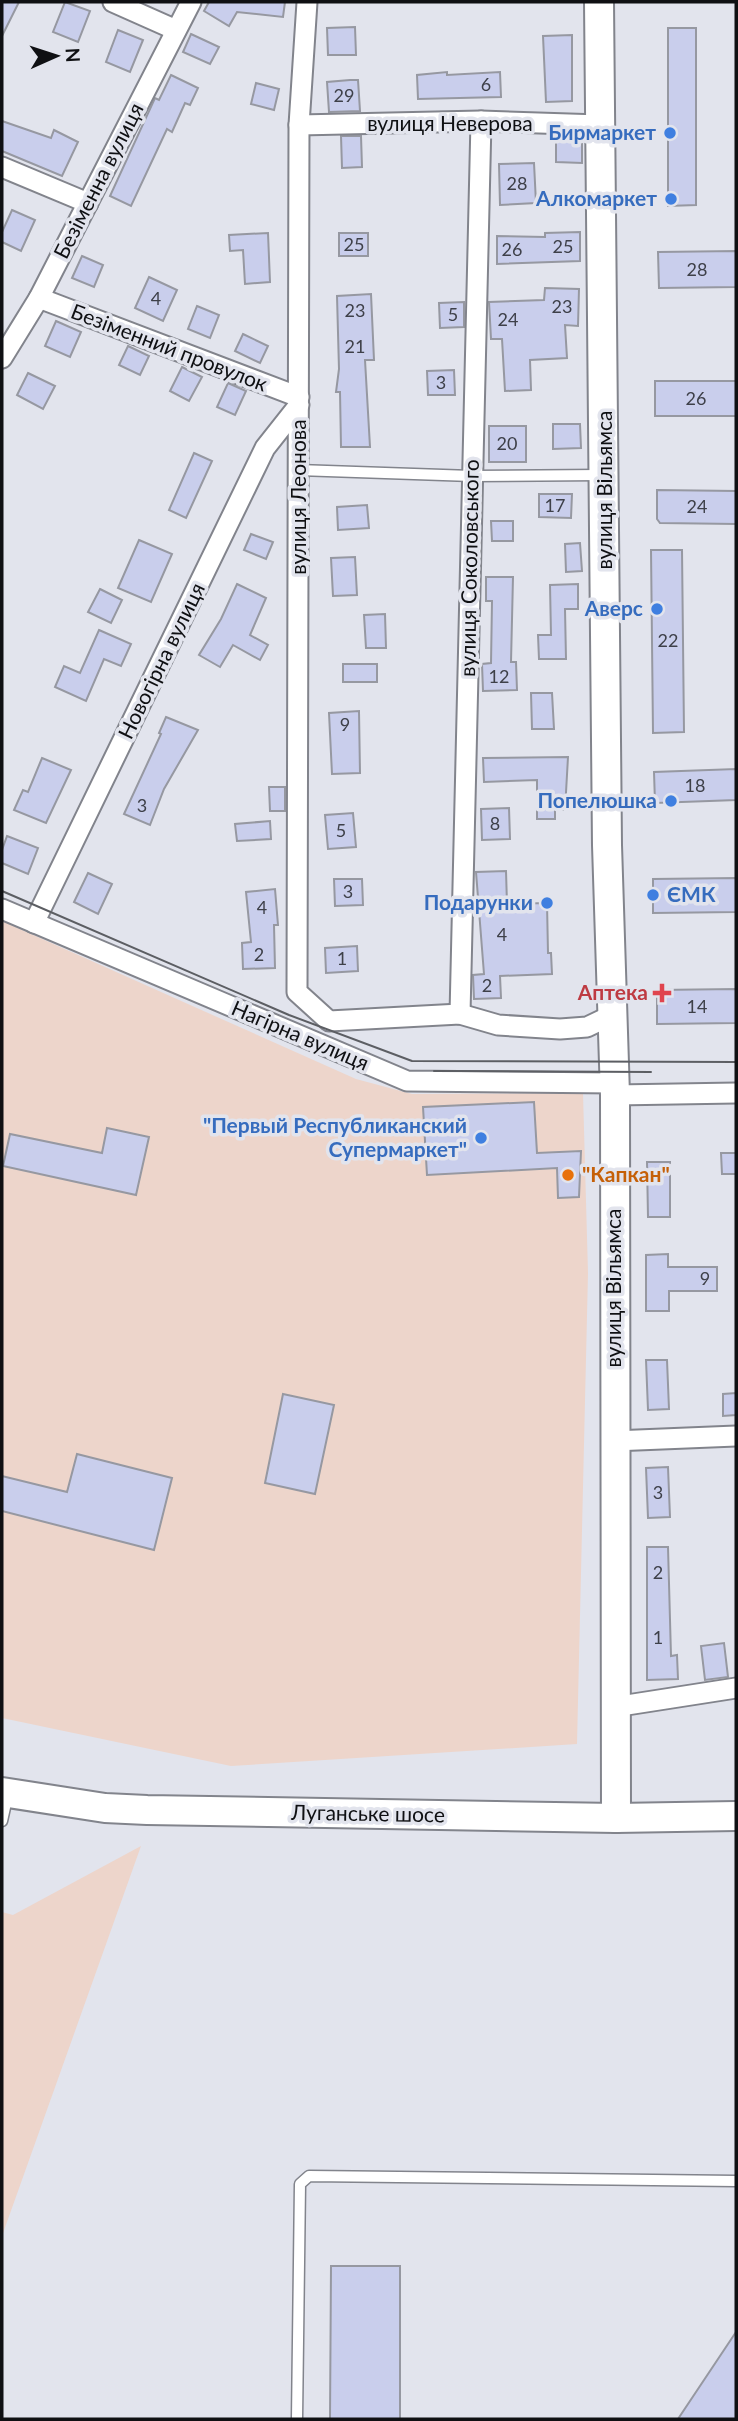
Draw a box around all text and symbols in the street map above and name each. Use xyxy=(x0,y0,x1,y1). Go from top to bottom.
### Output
north arrow xyxy=(21,21,91,91)
text: N xyxy=(62,47,85,63)
house number: 6 xyxy=(481,73,491,95)
house number: 29 xyxy=(334,84,354,106)
street label: Безіменна вулиця xyxy=(48,98,148,262)
street label: вулиця Неверова xyxy=(367,110,533,135)
place label: Бирмаркет xyxy=(548,119,656,144)
marker: Бирмаркет xyxy=(662,125,678,141)
house number: 28 xyxy=(507,172,527,194)
place label: Алкомаркет xyxy=(535,185,657,210)
marker: Алкомаркет xyxy=(663,191,679,207)
house number: 25 xyxy=(344,233,364,255)
house number: 25 xyxy=(553,235,573,257)
house number: 26 xyxy=(502,238,522,260)
house number: 28 xyxy=(687,258,707,280)
house number: 4 xyxy=(151,287,161,309)
house number: 23 xyxy=(552,295,572,317)
street label: Безіменний провулок xyxy=(68,298,271,396)
house number: 23 xyxy=(345,299,365,321)
house number: 5 xyxy=(448,303,458,325)
house number: 24 xyxy=(498,308,518,330)
house number: 21 xyxy=(345,335,365,357)
house number: 3 xyxy=(436,371,446,393)
house number: 26 xyxy=(686,387,706,409)
street label: вулиця Вільямса xyxy=(591,410,616,570)
street label: вулиця Леонова xyxy=(285,419,310,575)
house number: 20 xyxy=(497,432,517,454)
street label: вулиця Соколовського xyxy=(454,459,483,677)
house number: 17 xyxy=(545,494,565,516)
house number: 24 xyxy=(687,495,707,517)
street label: Новогірна вулиця xyxy=(112,578,209,742)
place label: Аверс xyxy=(584,595,643,620)
marker: Аверс xyxy=(649,601,665,617)
house number: 22 xyxy=(658,629,678,651)
house number: 12 xyxy=(489,665,509,687)
house number: 9 xyxy=(340,713,350,735)
house number: 18 xyxy=(685,774,705,796)
place label: Попелюшка xyxy=(538,787,657,812)
marker: Попелюшка xyxy=(663,793,679,809)
house number: 3 xyxy=(137,794,147,816)
house number: 8 xyxy=(490,812,500,834)
house number: 5 xyxy=(336,819,346,841)
house number: 3 xyxy=(343,880,353,902)
place label: ЄМК xyxy=(667,881,716,906)
marker: ЄМК xyxy=(645,887,661,903)
place label: Подарунки xyxy=(424,889,533,914)
marker: Подарунки xyxy=(539,895,555,911)
house number: 4 xyxy=(257,896,267,918)
house number: 4 xyxy=(497,923,507,945)
house number: 2 xyxy=(254,943,264,965)
house number: 1 xyxy=(337,947,347,969)
house number: 2 xyxy=(482,974,492,996)
place label: Аптека xyxy=(577,979,648,1004)
marker: Аптека xyxy=(654,985,670,1001)
street label: Нагірна вулиця xyxy=(228,994,373,1075)
house number: 14 xyxy=(687,995,707,1017)
place label: "Первый Республиканский Супермаркет" xyxy=(203,1112,467,1161)
marker: "Первый Республиканский Супермаркет" xyxy=(473,1130,489,1146)
place label: "Капкан" xyxy=(582,1161,670,1186)
marker: "Капкан" xyxy=(560,1167,576,1183)
street label: вулиця Вільямса xyxy=(600,1208,625,1368)
house number: 9 xyxy=(700,1267,710,1289)
house number: 3 xyxy=(653,1481,663,1503)
house number: 2 xyxy=(653,1561,663,1583)
house number: 1 xyxy=(653,1626,663,1648)
street label: Луганське шосе xyxy=(290,1799,445,1826)

